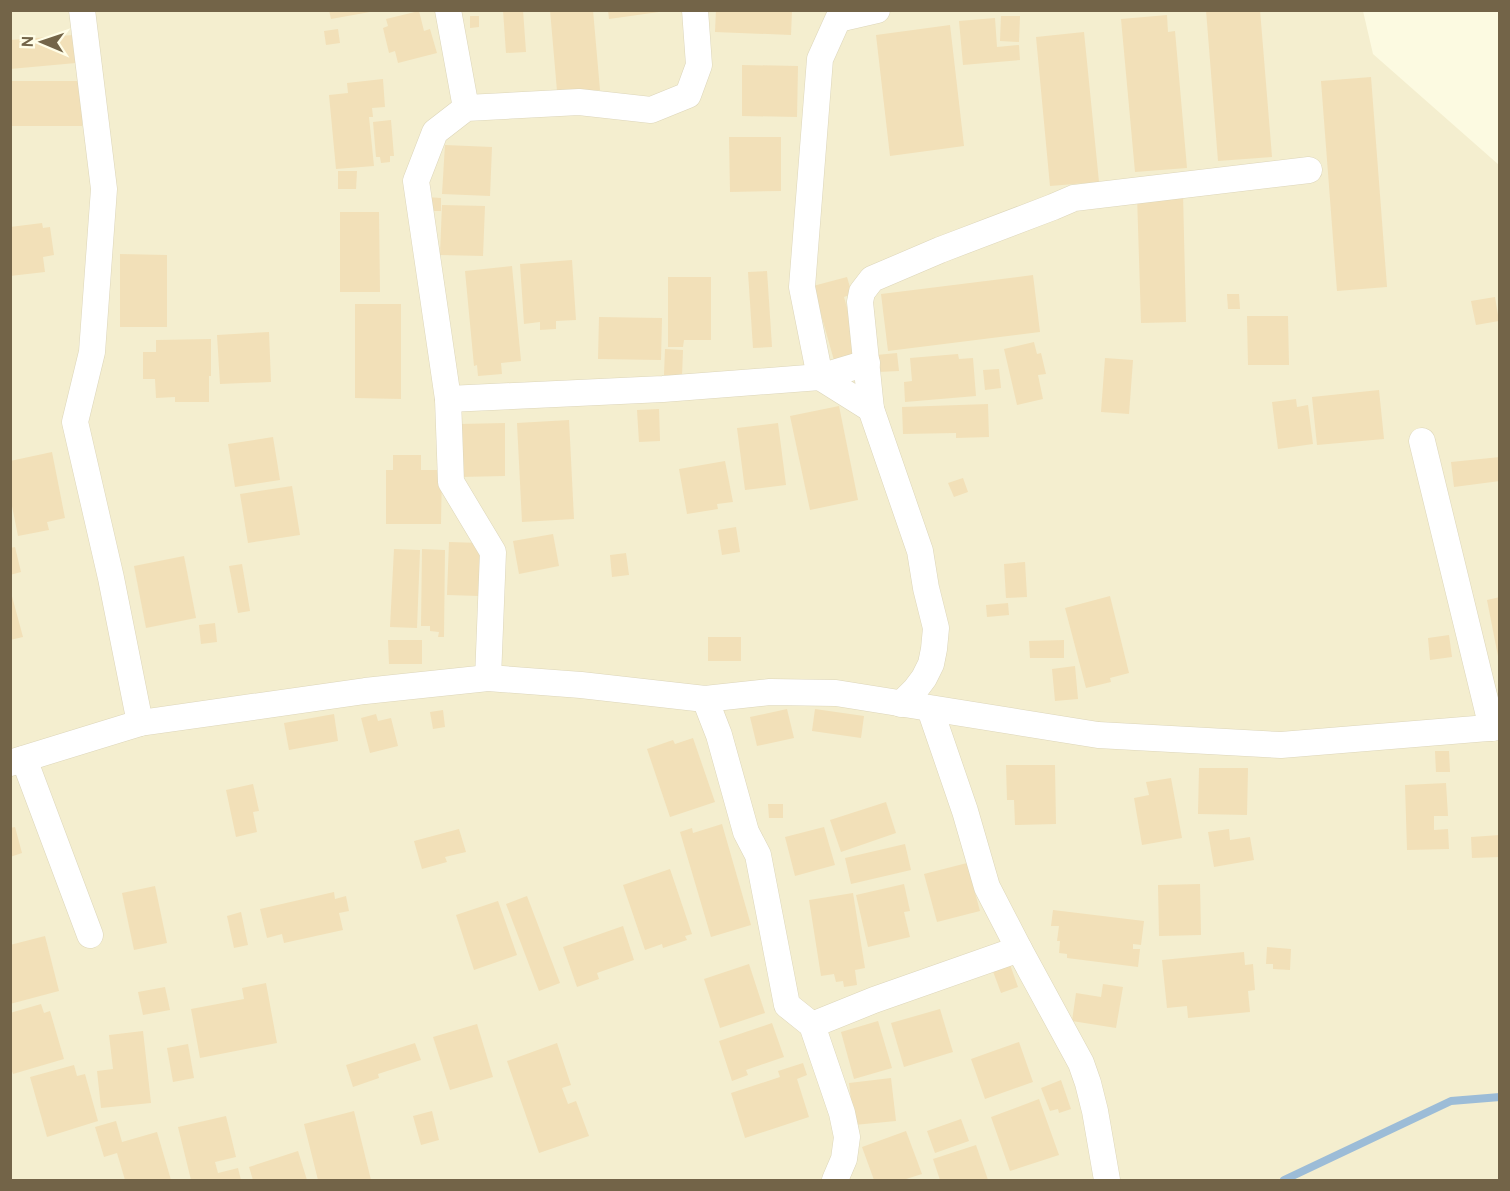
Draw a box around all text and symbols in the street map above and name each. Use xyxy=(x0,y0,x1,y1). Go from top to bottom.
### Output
north arrow xyxy=(12,12,72,72)
text: N xyxy=(19,35,39,48)

